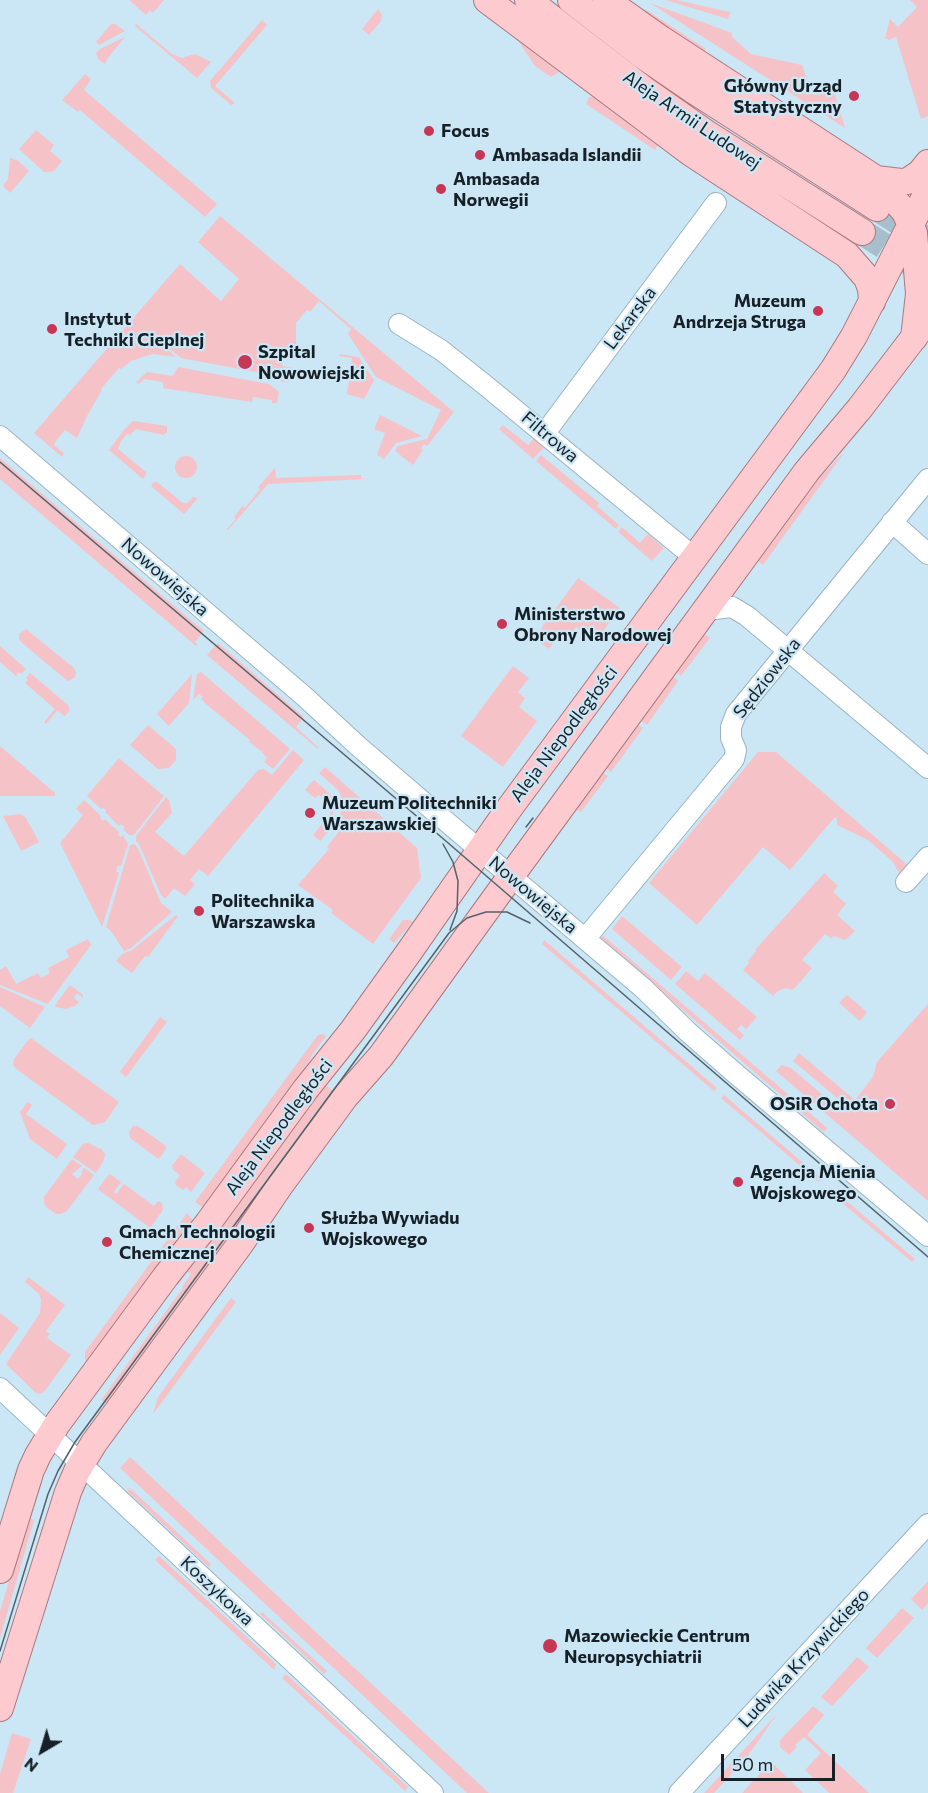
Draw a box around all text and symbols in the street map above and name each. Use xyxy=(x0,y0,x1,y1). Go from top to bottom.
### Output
street label: Aleja Armii Ludowej xyxy=(619,66,765,174)
place label: Główny Urząd Statystyczny xyxy=(724,75,842,118)
marker: Główny Urząd Statystyczny xyxy=(847,89,861,103)
place label: Focus xyxy=(441,120,489,142)
marker: Focus xyxy=(422,124,436,138)
place label: Ambasada Islandii xyxy=(492,144,642,166)
marker: Ambasada Islandii xyxy=(473,148,487,162)
place label: Ambasada Norwegii xyxy=(453,168,540,210)
marker: Ambasada Norwegii xyxy=(434,182,448,196)
street label: Lekarska xyxy=(599,282,661,354)
place label: Muzeum Andrzeja Struga xyxy=(673,290,806,332)
marker: Muzeum Andrzeja Struga xyxy=(811,304,825,318)
place label: Instytut Techniki Cieplnej xyxy=(64,308,204,350)
marker: Instytut Techniki Cieplnej xyxy=(45,322,59,336)
place label: Szpital Nowowiejski xyxy=(258,341,365,384)
marker: Szpital Nowowiejski xyxy=(236,353,254,371)
street label: Filtrowa xyxy=(517,407,583,467)
street label: Nowowiejska xyxy=(117,533,213,621)
place label: Ministerstwo Obrony Narodowej xyxy=(514,603,672,646)
marker: Ministerstwo Obrony Narodowej xyxy=(495,617,509,631)
street label: Sędziowska xyxy=(729,633,805,723)
street label: Aleja Niepodległości xyxy=(506,662,622,806)
place label: Muzeum Politechniki Warszawskiej xyxy=(322,792,497,834)
marker: Muzeum Politechniki Warszawskiej xyxy=(303,806,317,820)
street label: Nowowiejska xyxy=(484,852,582,938)
place label: Politechnika Warszawska xyxy=(211,890,315,932)
marker: Politechnika Warszawska xyxy=(192,904,206,918)
street label: Aleja Niepodległości xyxy=(221,1055,337,1199)
place label: OSiR Ochota xyxy=(770,1093,878,1115)
marker: OSiR Ochota xyxy=(883,1097,897,1111)
place label: Agencja Mienia Wojskowego xyxy=(750,1161,875,1204)
marker: Agencja Mienia Wojskowego xyxy=(731,1175,745,1189)
place label: Służba Wywiadu Wojskowego xyxy=(321,1207,460,1250)
place label: Gmach Technologii Chemicznej xyxy=(119,1221,276,1264)
marker: Służba Wywiadu Wojskowego xyxy=(302,1221,316,1235)
marker: Gmach Technologii Chemicznej xyxy=(100,1235,114,1249)
street label: Koszykowa xyxy=(176,1552,258,1630)
street label: Ludwika Krzywickiego xyxy=(734,1584,874,1732)
place label: Mazowieckie Centrum Neuropsychiatrii xyxy=(564,1625,750,1668)
marker: Mazowieckie Centrum Neuropsychiatrii xyxy=(541,1637,559,1655)
north arrow xyxy=(12,1721,72,1781)
scale bar xyxy=(724,1742,838,1780)
text: 50 m xyxy=(732,1753,773,1775)
text: N xyxy=(20,1754,41,1777)

